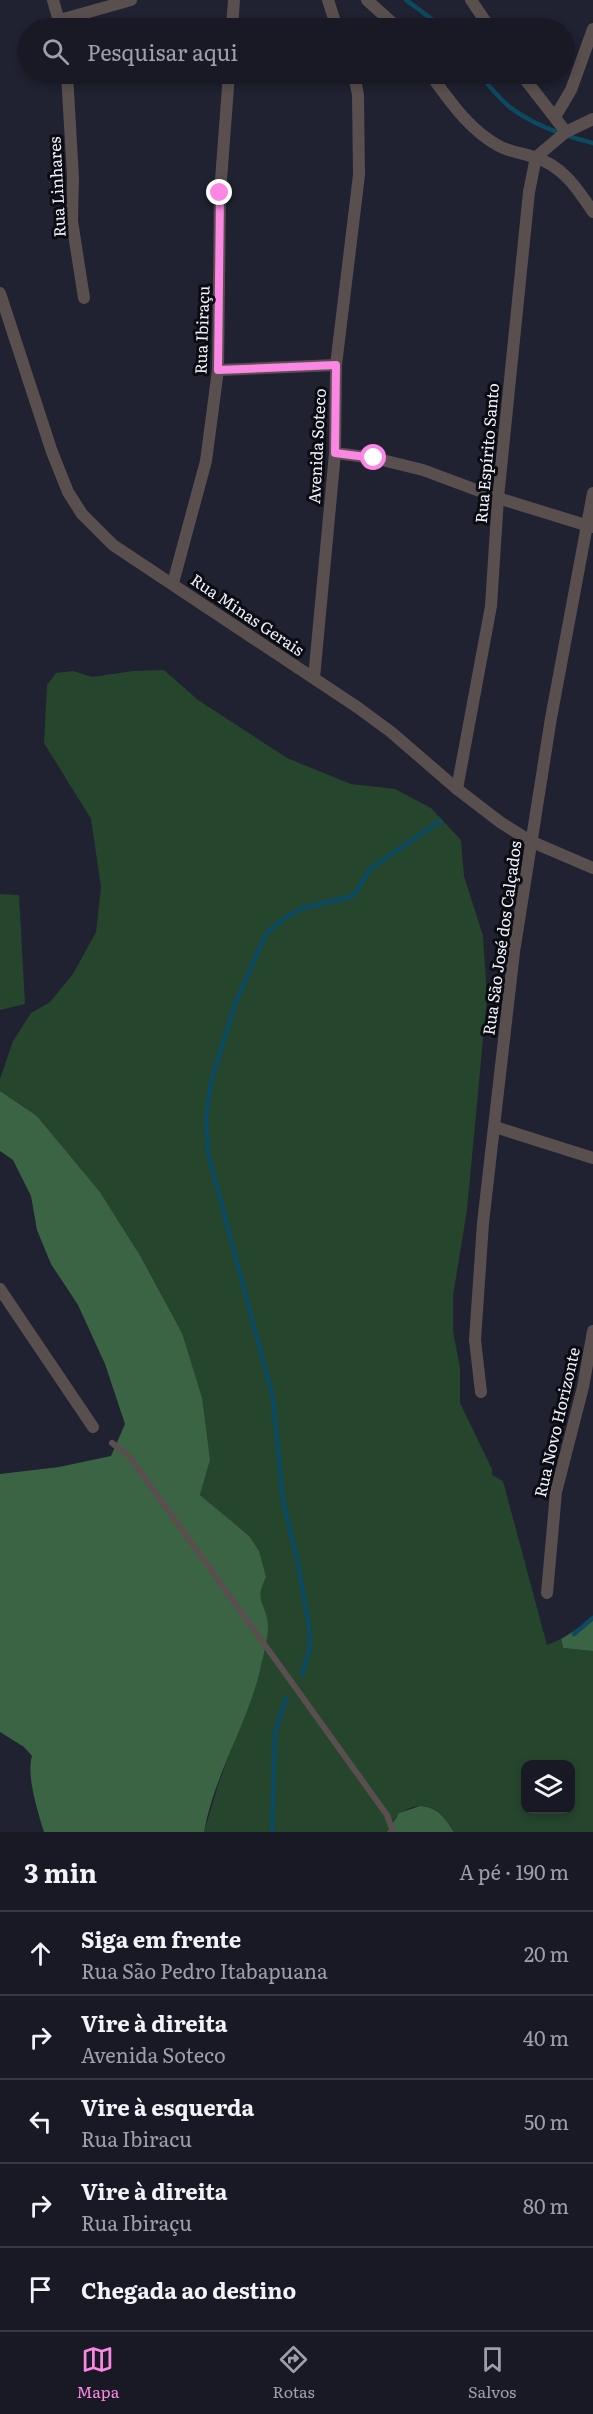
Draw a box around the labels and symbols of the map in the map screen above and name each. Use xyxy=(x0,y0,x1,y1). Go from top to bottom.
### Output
street label: Rua Linhares xyxy=(41,136,71,238)
route end xyxy=(206,179,232,205)
street label: Rua Ibiraçu xyxy=(187,285,215,375)
street label: Rua Espírito Santo xyxy=(468,382,504,524)
street label: Avenida Soteco xyxy=(301,388,331,504)
route start xyxy=(360,444,386,470)
street label: Rua Minas Gerais xyxy=(186,567,310,661)
street label: Rua São José dos Calçados xyxy=(475,839,527,1037)
street label: Rua Novo Horizonte xyxy=(527,1345,585,1499)

